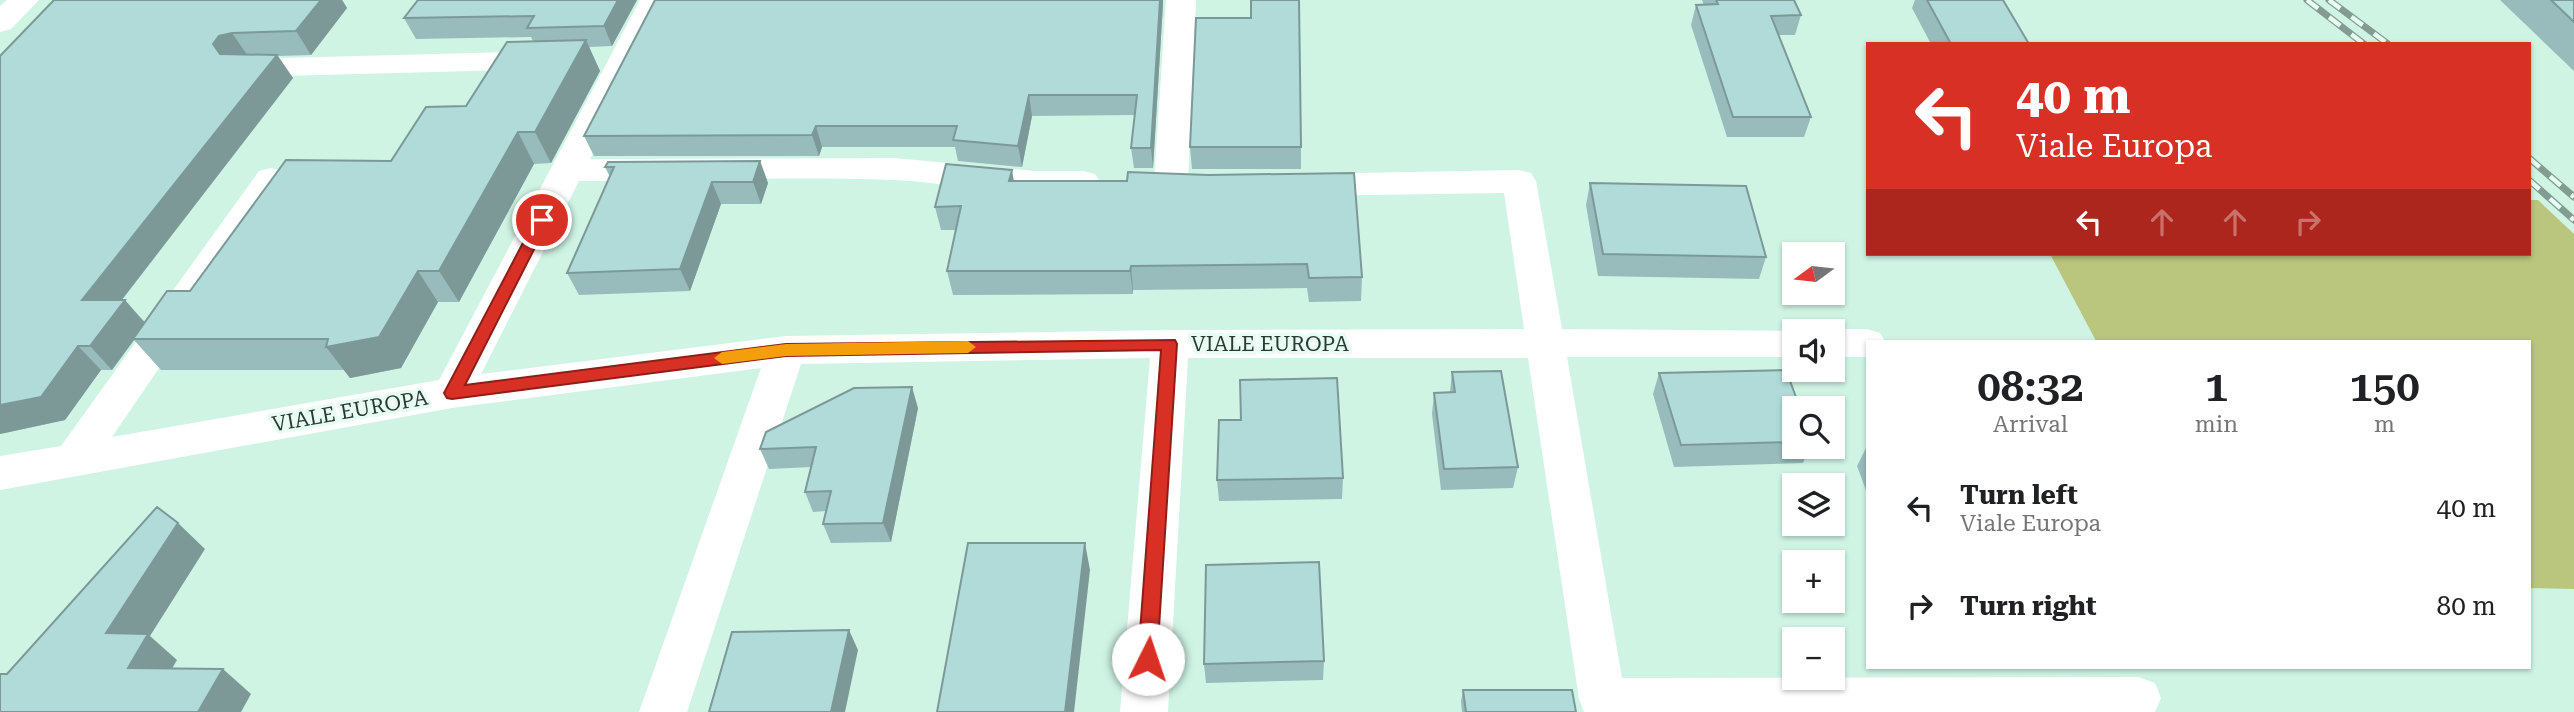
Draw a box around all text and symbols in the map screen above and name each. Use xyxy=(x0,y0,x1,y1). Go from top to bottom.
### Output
text: 40 m xyxy=(2016,68,2131,125)
icon: left xyxy=(1901,70,1992,161)
text: Viale Europa xyxy=(2016,127,2212,165)
pin xyxy=(512,190,572,250)
icon: arrive xyxy=(523,201,561,239)
icon: left xyxy=(2070,203,2108,241)
icon: ahead xyxy=(2143,203,2181,241)
icon: ahead xyxy=(2216,203,2254,241)
icon: right xyxy=(2289,203,2327,241)
north arrow xyxy=(1782,242,1844,304)
map controls xyxy=(1782,242,1845,690)
button: sound xyxy=(1782,319,1845,382)
street label: VIALE EUROPA xyxy=(1191,332,1349,356)
text: 08:32 xyxy=(1977,362,2084,411)
text: 1 xyxy=(2205,362,2228,411)
text: 150 xyxy=(2349,362,2420,411)
street label: VIALE EUROPA xyxy=(270,385,430,437)
button: search xyxy=(1782,396,1845,459)
text: Arrival xyxy=(1993,411,2068,438)
text: min xyxy=(2195,411,2238,438)
text: m xyxy=(2374,411,2395,438)
button: layers xyxy=(1782,473,1845,536)
text: Turn left xyxy=(1960,480,2078,510)
icon: left xyxy=(1901,489,1939,527)
text: 40 m xyxy=(2437,493,2496,523)
text: Viale Europa xyxy=(1960,510,2101,537)
button: + xyxy=(1782,550,1845,613)
icon: right xyxy=(1901,587,1939,625)
text: Turn right xyxy=(1960,591,2096,621)
text: 80 m xyxy=(2437,591,2496,621)
position arrow xyxy=(1111,622,1185,696)
button: − xyxy=(1782,627,1845,690)

